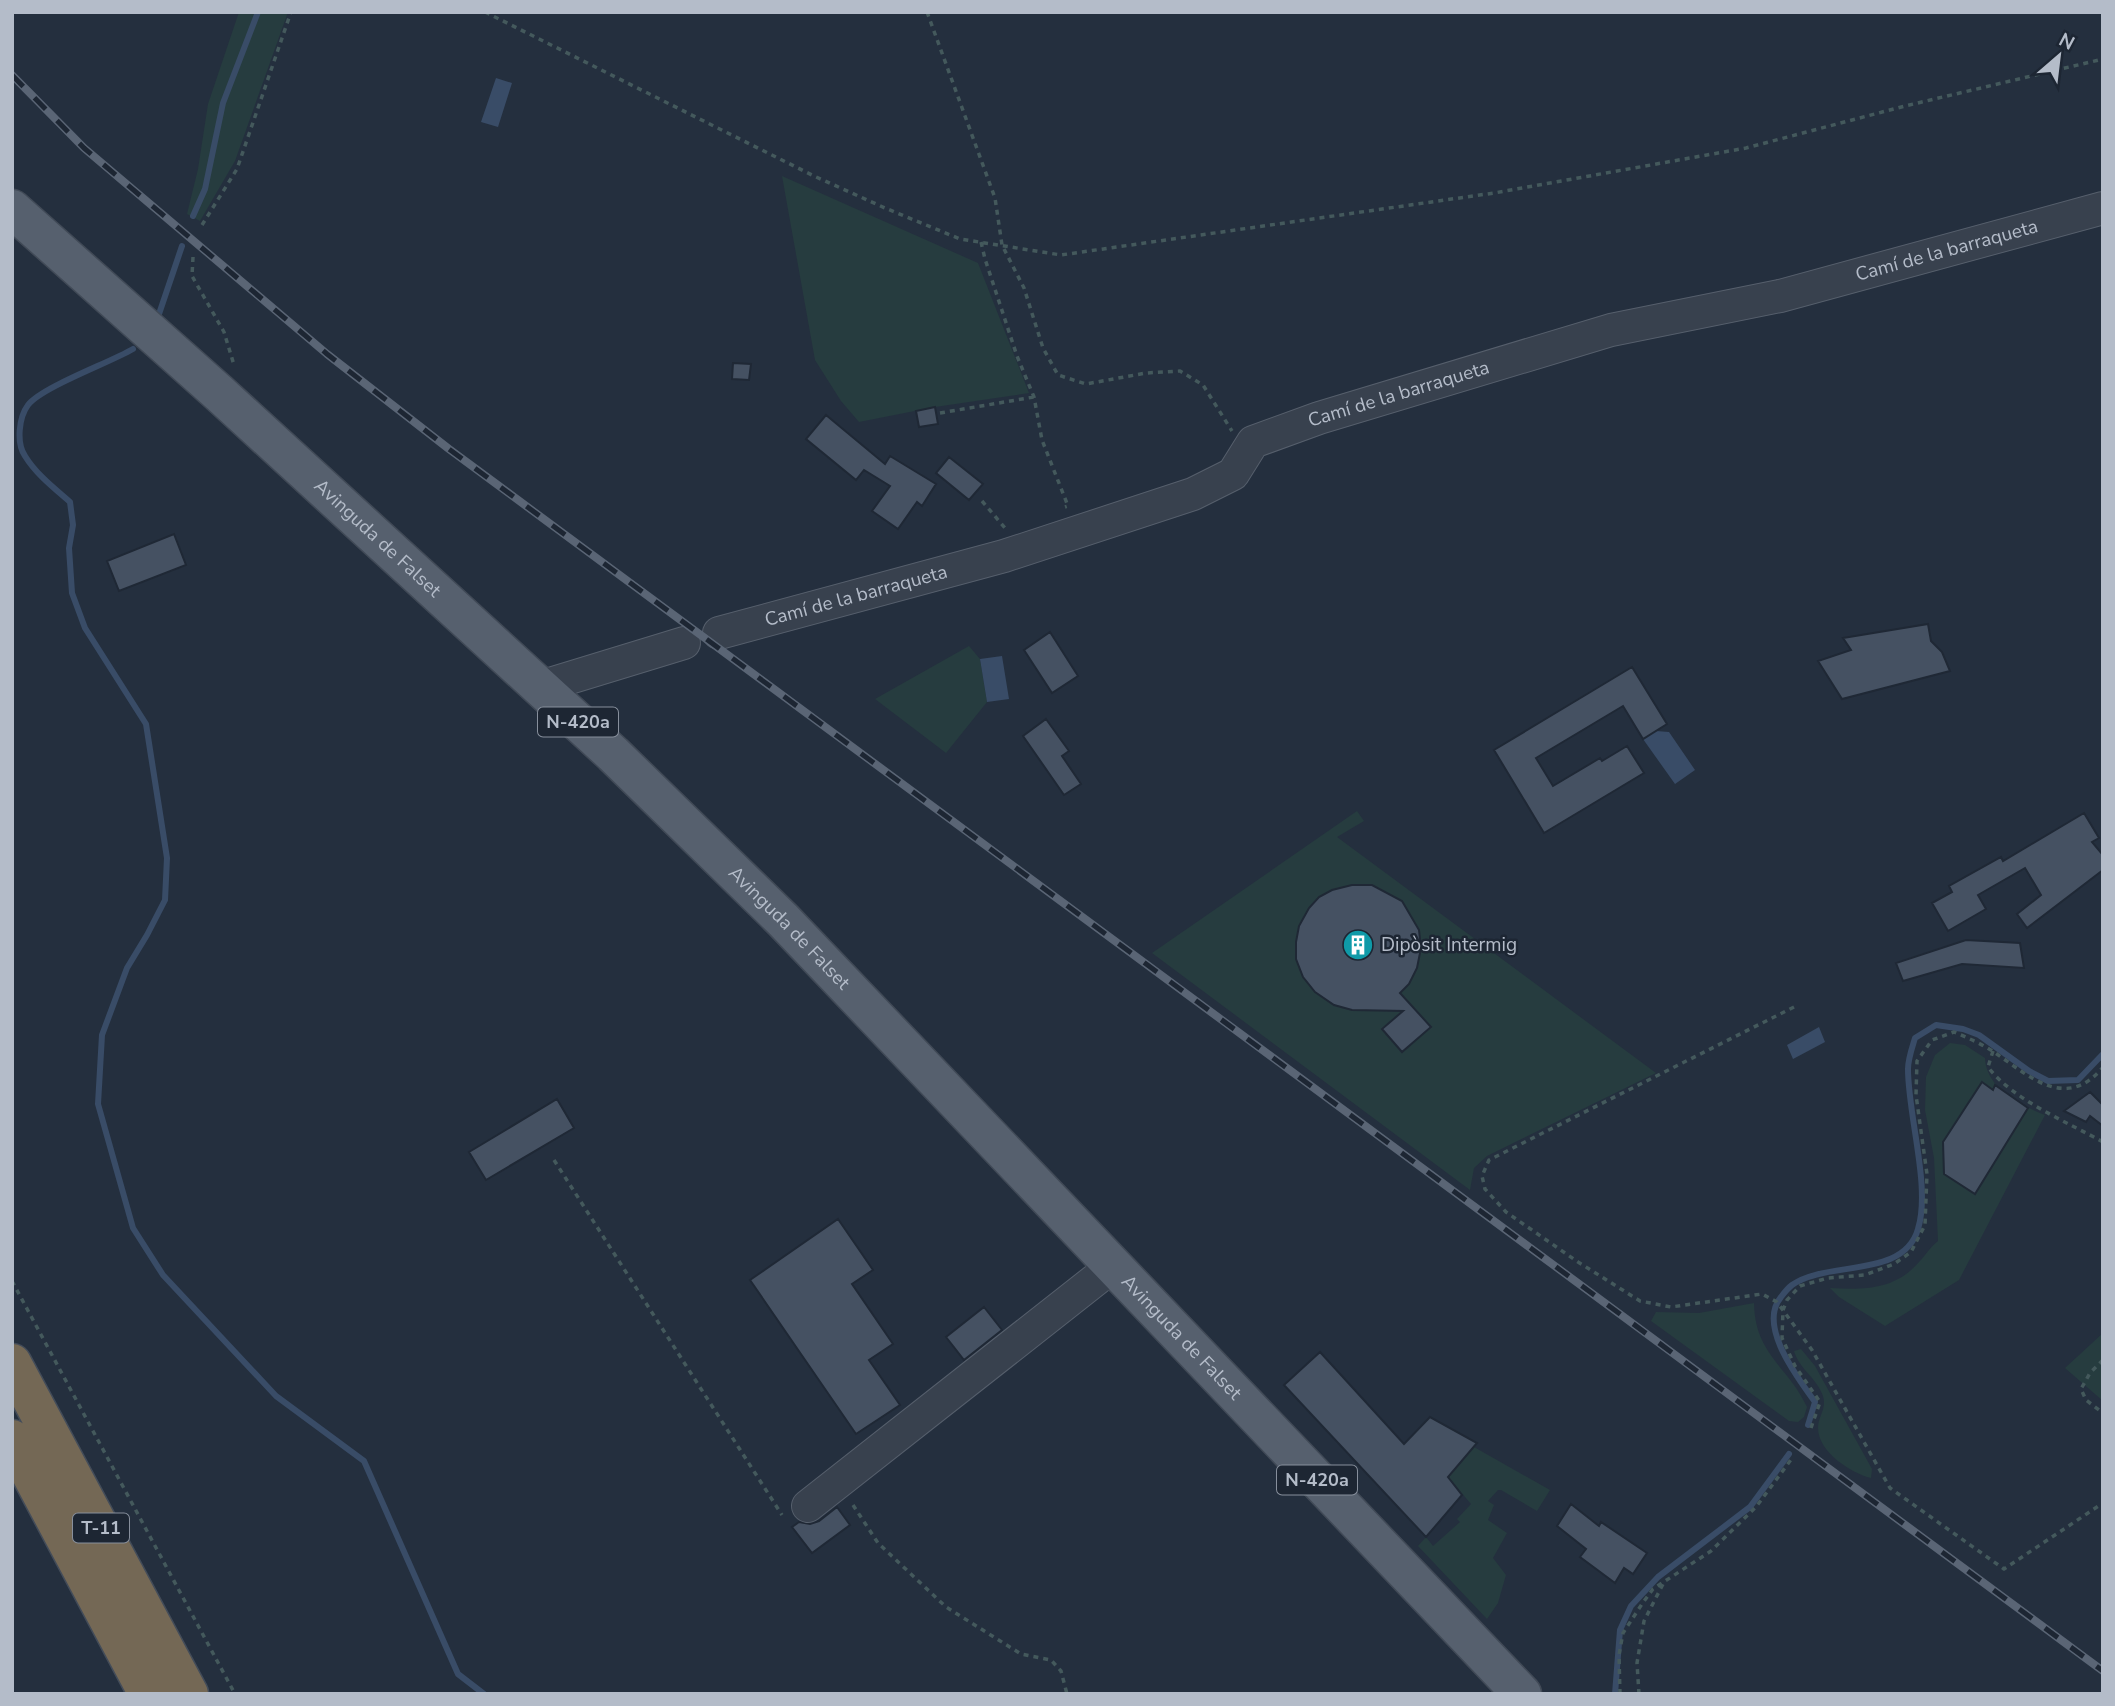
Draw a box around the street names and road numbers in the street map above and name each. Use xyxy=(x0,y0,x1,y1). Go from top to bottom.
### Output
street label: Camí de la barraqueta xyxy=(1853,213,2041,288)
street label: Camí de la barraqueta xyxy=(1304,354,1492,434)
street label: Avinguda de Falset xyxy=(308,473,447,603)
street label: Camí de la barraqueta xyxy=(762,559,950,633)
road number: N-420a xyxy=(538,708,618,736)
street label: Avinguda de Falset xyxy=(722,860,856,996)
street label: Avinguda de Falset xyxy=(1116,1269,1248,1406)
road number: N-420a xyxy=(1277,1465,1357,1494)
road number: T-11 xyxy=(73,1513,129,1542)

